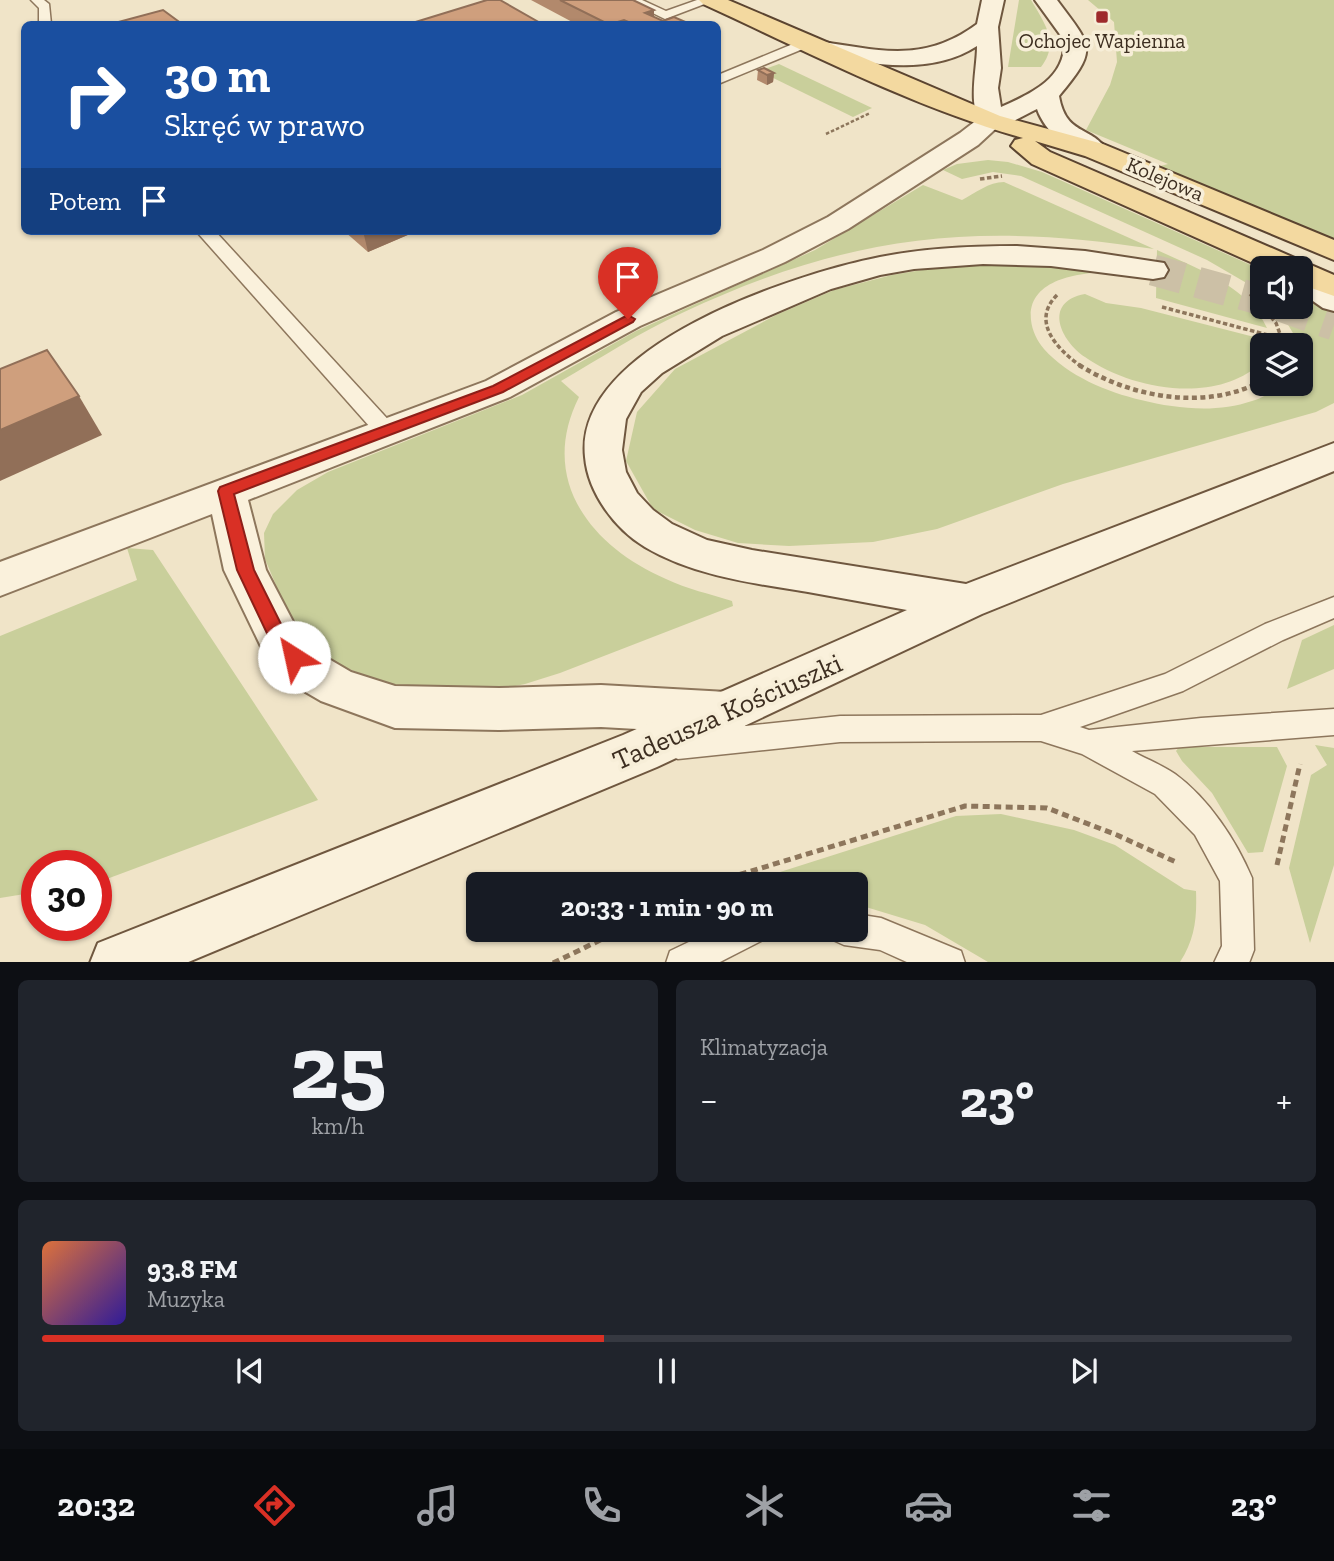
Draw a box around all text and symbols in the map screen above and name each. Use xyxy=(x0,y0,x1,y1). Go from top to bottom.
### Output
marker: Ochojec Wapienna xyxy=(1094,9,1110,25)
place label: Ochojec Wapienna xyxy=(1019,28,1185,54)
text: 30 m xyxy=(164,46,270,105)
icon: right xyxy=(49,49,140,140)
text: Skręć w prawo xyxy=(164,106,365,144)
street label: Kolejowa xyxy=(1122,151,1208,207)
icon: arrive xyxy=(135,182,173,220)
text: Potem xyxy=(49,185,121,217)
pin xyxy=(598,247,658,319)
map controls xyxy=(1250,256,1313,396)
button: sound xyxy=(1250,256,1313,319)
icon: arrive xyxy=(609,258,647,296)
button: layers xyxy=(1250,333,1313,396)
position arrow xyxy=(257,620,331,694)
street label: Tadeusza Kościuszki xyxy=(607,646,847,777)
speed limit sign: 30 xyxy=(21,850,112,941)
text: 20:33 · 1 min · 90 m xyxy=(561,891,773,923)
text: 25 xyxy=(290,1012,386,1121)
text: Klimatyzacja xyxy=(700,1033,828,1061)
text: 23° xyxy=(960,1068,1034,1130)
text: − xyxy=(700,1077,718,1123)
text: + xyxy=(1276,1077,1292,1123)
text: km/h xyxy=(312,1112,364,1140)
text: 93.8 FM xyxy=(147,1253,238,1285)
text: Muzyka xyxy=(147,1285,225,1313)
icon: previous xyxy=(231,1352,269,1390)
icon: pause xyxy=(648,1352,686,1390)
icon: next xyxy=(1065,1352,1103,1390)
icon: directions xyxy=(250,1481,299,1530)
icon: music xyxy=(413,1481,462,1530)
icon: phone xyxy=(577,1481,626,1530)
icon: climate xyxy=(740,1481,789,1530)
icon: car xyxy=(904,1481,953,1530)
icon: filters xyxy=(1067,1481,1116,1530)
text: 20:32 xyxy=(57,1486,135,1524)
text: 23° xyxy=(1231,1486,1277,1524)

